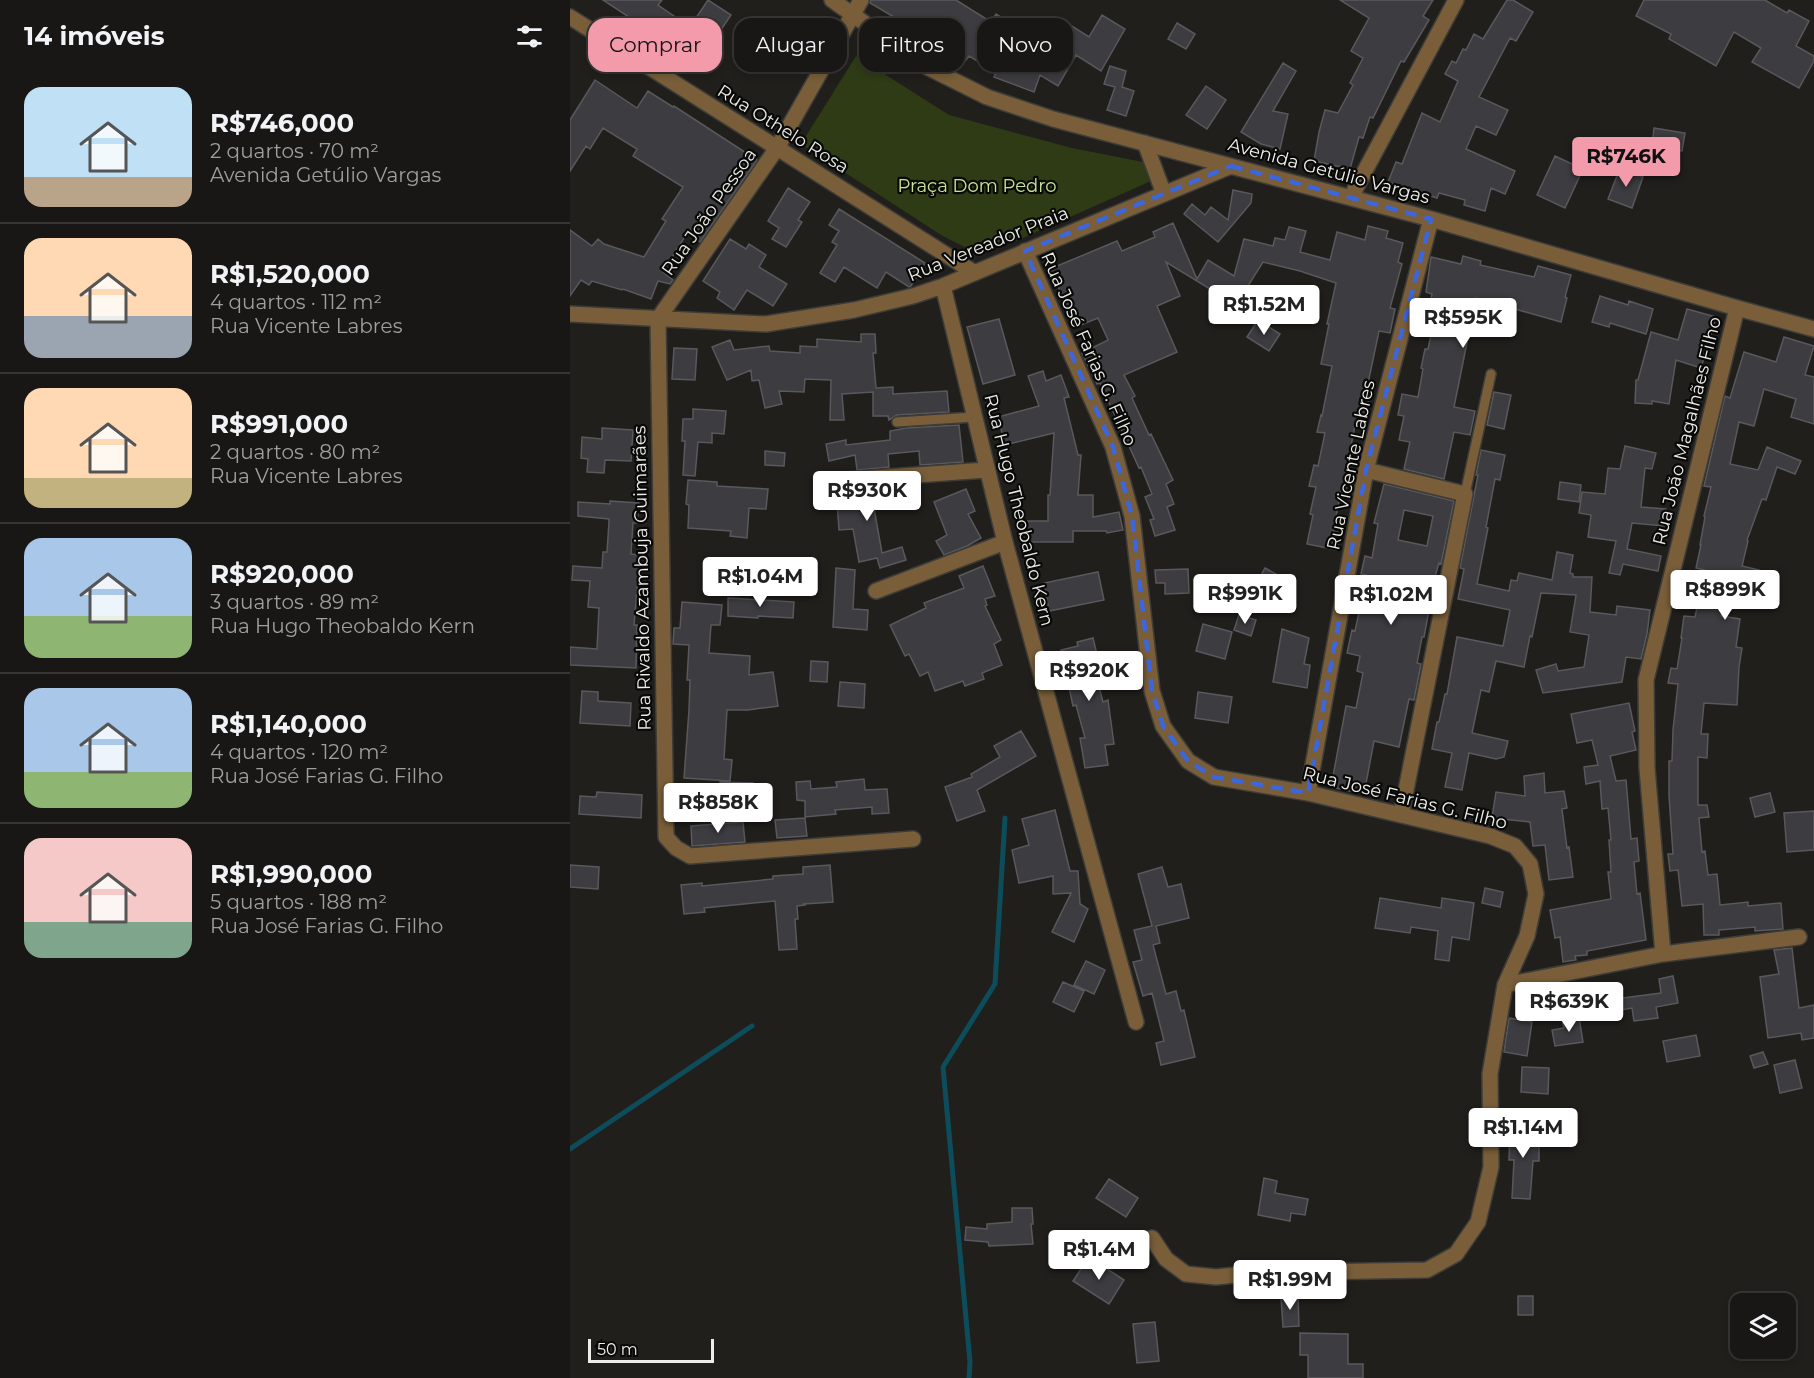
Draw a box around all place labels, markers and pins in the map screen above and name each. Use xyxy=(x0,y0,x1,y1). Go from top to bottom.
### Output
pin: R$746K xyxy=(1577,137,1675,188)
pin: R$1.52M xyxy=(1209,285,1319,336)
pin: R$595K xyxy=(1414,298,1512,349)
pin: R$930K xyxy=(818,471,916,522)
pin: R$1.04M xyxy=(705,557,815,608)
pin: R$899K xyxy=(1676,570,1774,621)
pin: R$991K xyxy=(1196,574,1294,625)
pin: R$1.02M xyxy=(1336,575,1446,626)
pin: R$920K xyxy=(1040,651,1138,702)
pin: R$858K xyxy=(669,783,767,834)
pin: R$639K xyxy=(1520,982,1618,1033)
pin: R$1.14M xyxy=(1468,1108,1578,1159)
pin: R$1.4M xyxy=(1050,1230,1148,1281)
pin: R$1.99M xyxy=(1235,1260,1345,1311)

